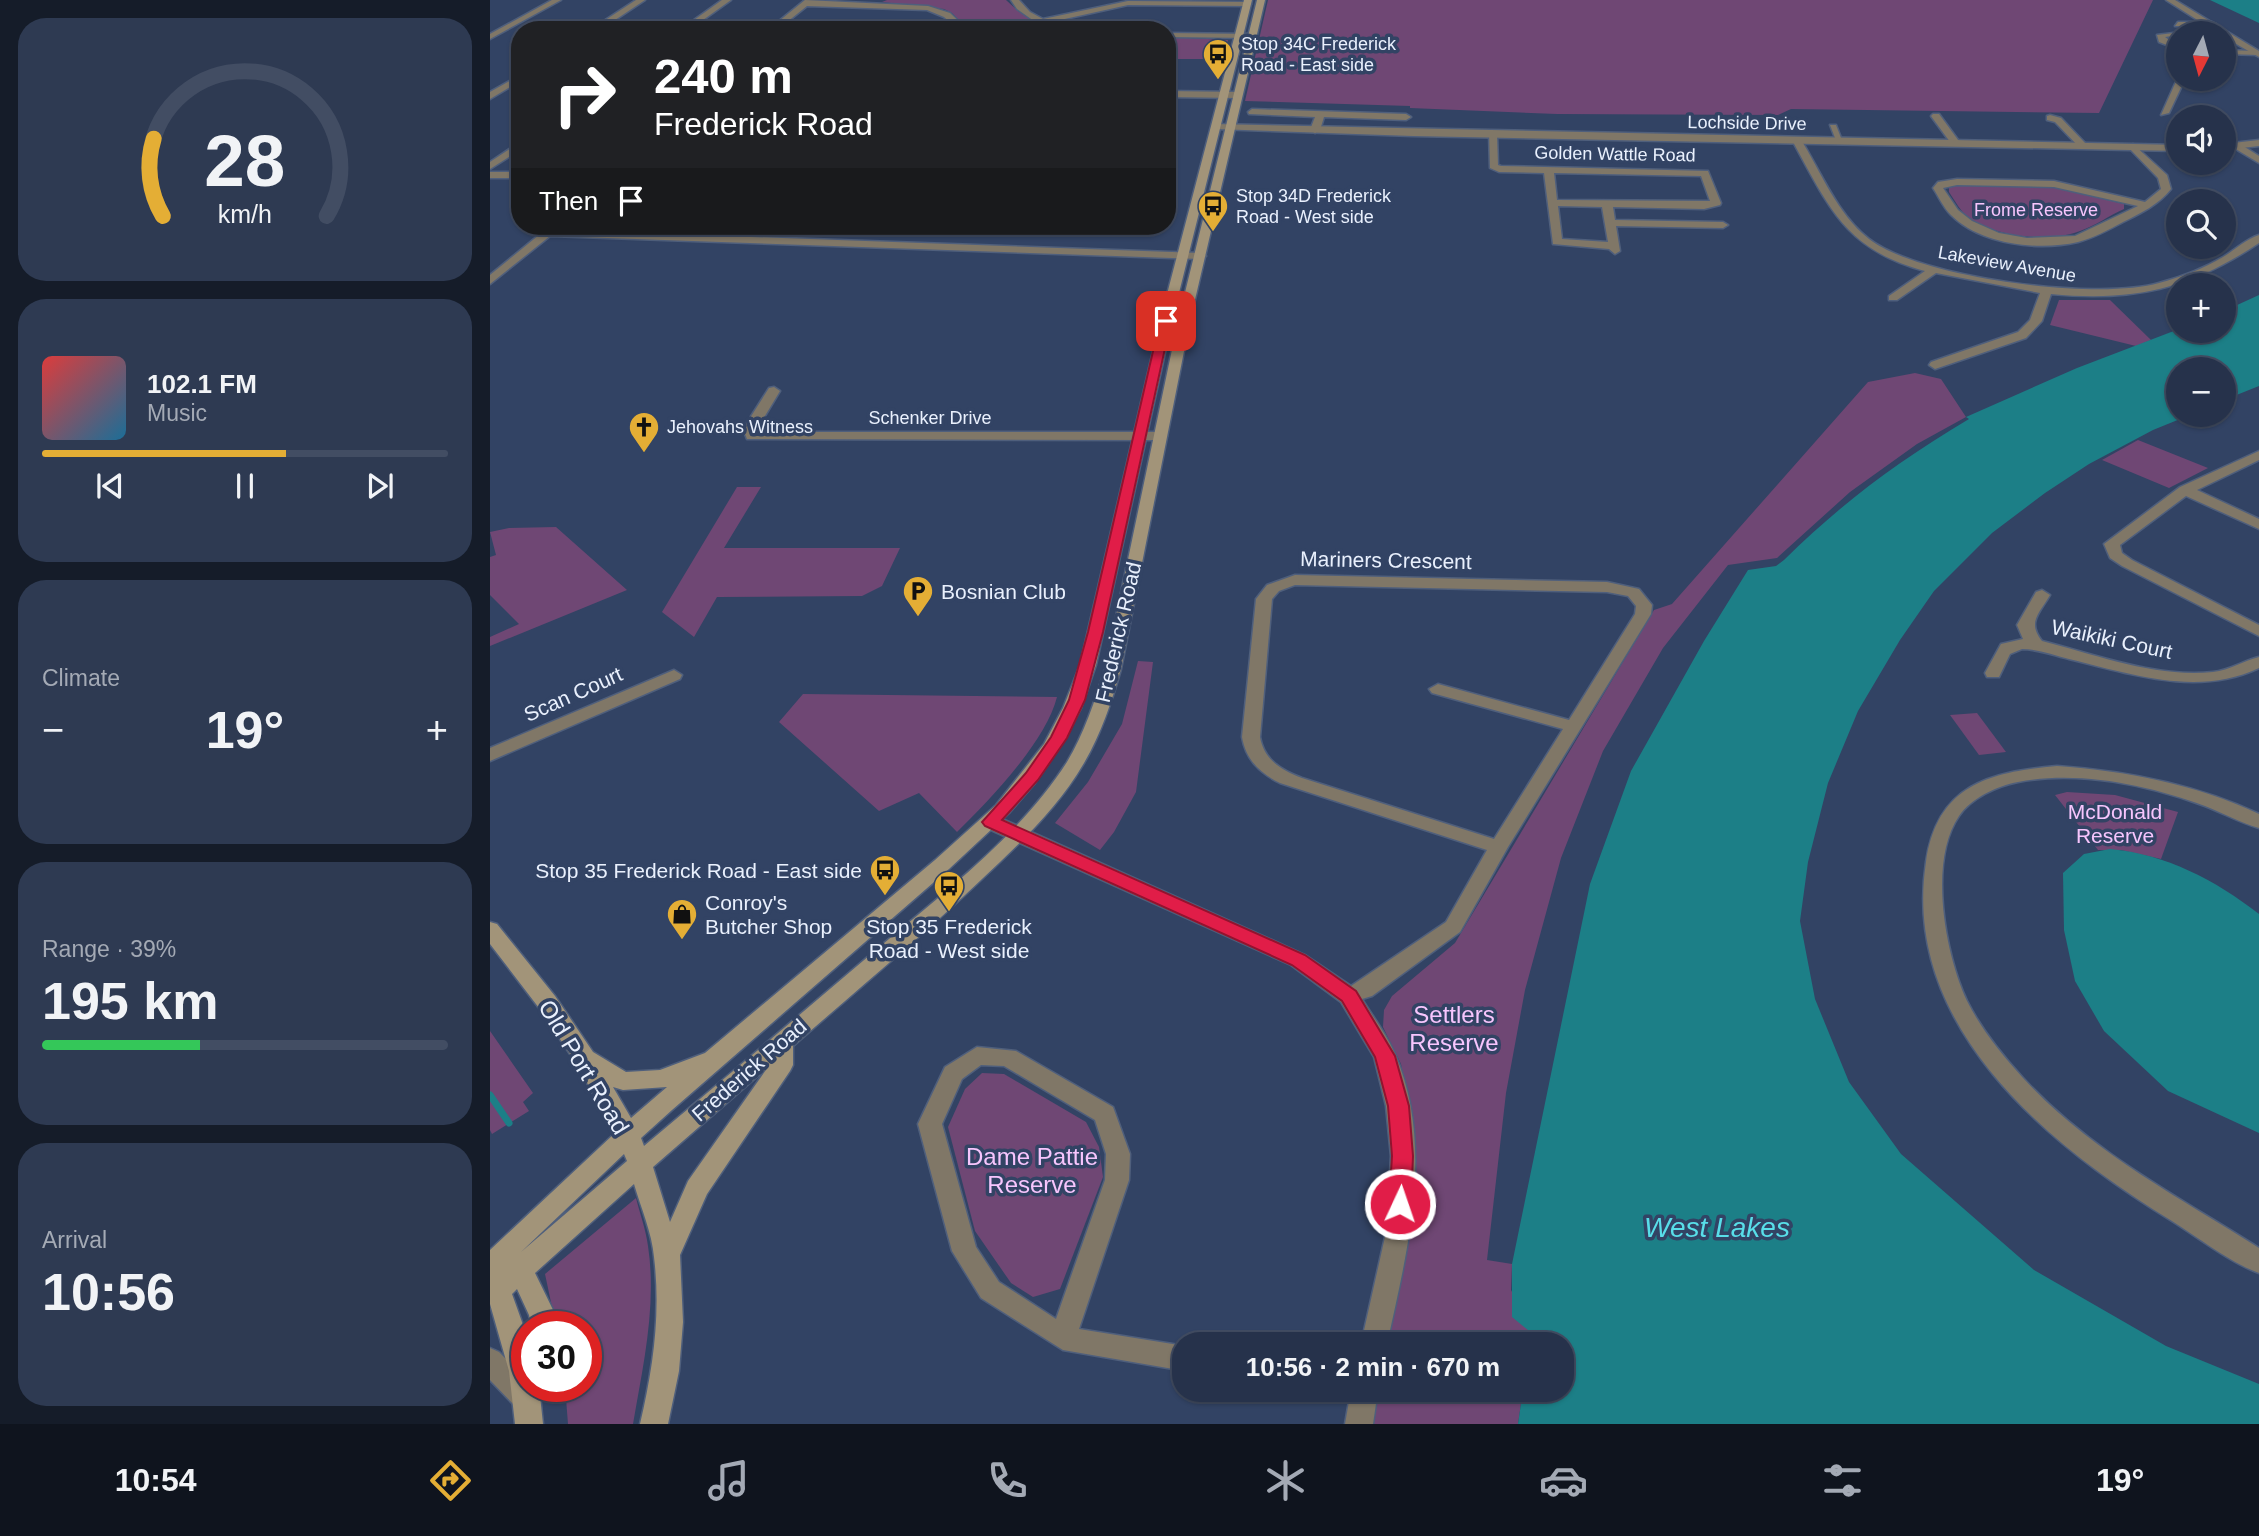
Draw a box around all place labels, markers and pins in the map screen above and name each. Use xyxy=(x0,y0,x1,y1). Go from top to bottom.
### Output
place label: Stop 34C Frederick Road - East side xyxy=(1241,34,1397,75)
bus stop icon: Stop 34C Frederick Road - East side xyxy=(1201,37,1235,81)
place label: Stop 34D Frederick Road - West side xyxy=(1236,186,1392,227)
bus stop icon: Stop 34D Frederick Road - West side xyxy=(1196,189,1230,233)
pin xyxy=(1136,291,1196,351)
church icon: Jehovahs Witness xyxy=(627,410,661,454)
place label: Jehovahs Witness xyxy=(667,417,813,437)
parking icon: Bosnian Club xyxy=(901,574,935,618)
place label: Bosnian Club xyxy=(941,580,1066,603)
bus stop icon: Stop 35 Frederick Road - East side xyxy=(868,853,902,897)
place label: Stop 35 Frederick Road - East side xyxy=(535,859,862,882)
bus stop icon: Stop 35 Frederick Road - West side xyxy=(932,869,966,913)
place label: Conroy's Butcher Shop xyxy=(705,891,832,938)
shop icon: Conroy's Butcher Shop xyxy=(665,897,699,941)
place label: Stop 35 Frederick Road - West side xyxy=(866,915,1032,962)

